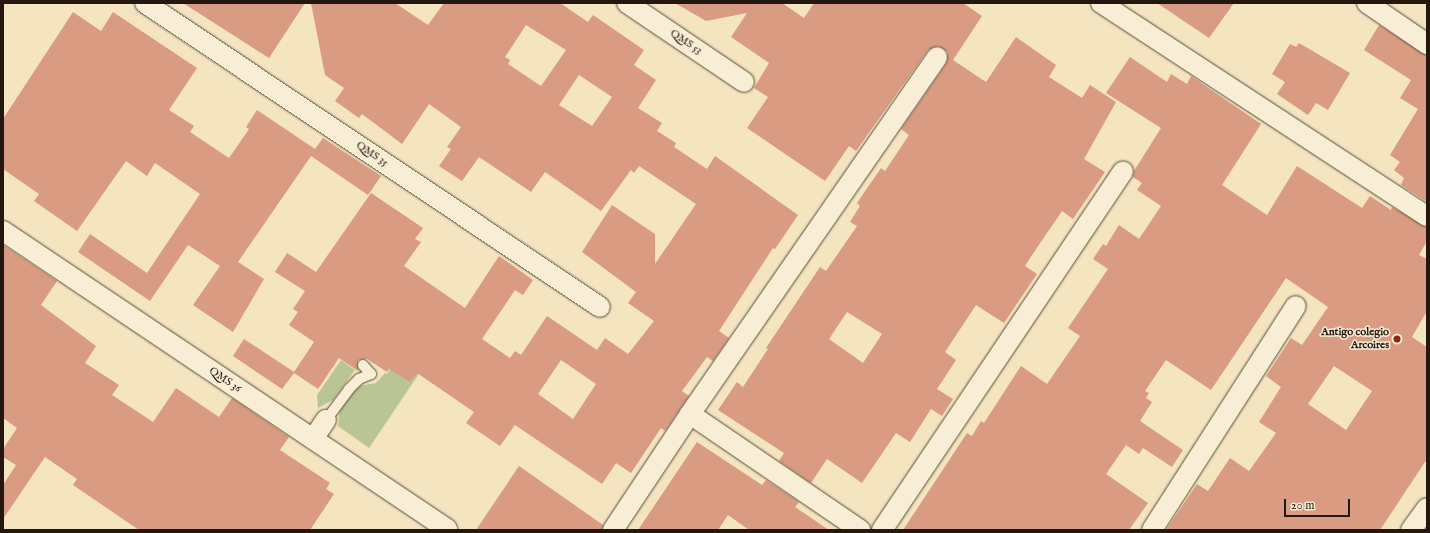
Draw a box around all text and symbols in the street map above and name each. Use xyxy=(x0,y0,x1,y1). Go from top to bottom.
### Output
street label: QMS 53 xyxy=(668,27,704,57)
street label: QMS 35 xyxy=(354,139,390,169)
place label: Antigo colegio Arcoires xyxy=(1321,326,1389,352)
marker: Antigo colegio Arcoires xyxy=(1392,334,1402,344)
street label: QMS 36 xyxy=(206,364,244,396)
scale bar xyxy=(1286,491,1352,517)
text: 20 m xyxy=(1291,498,1314,513)

